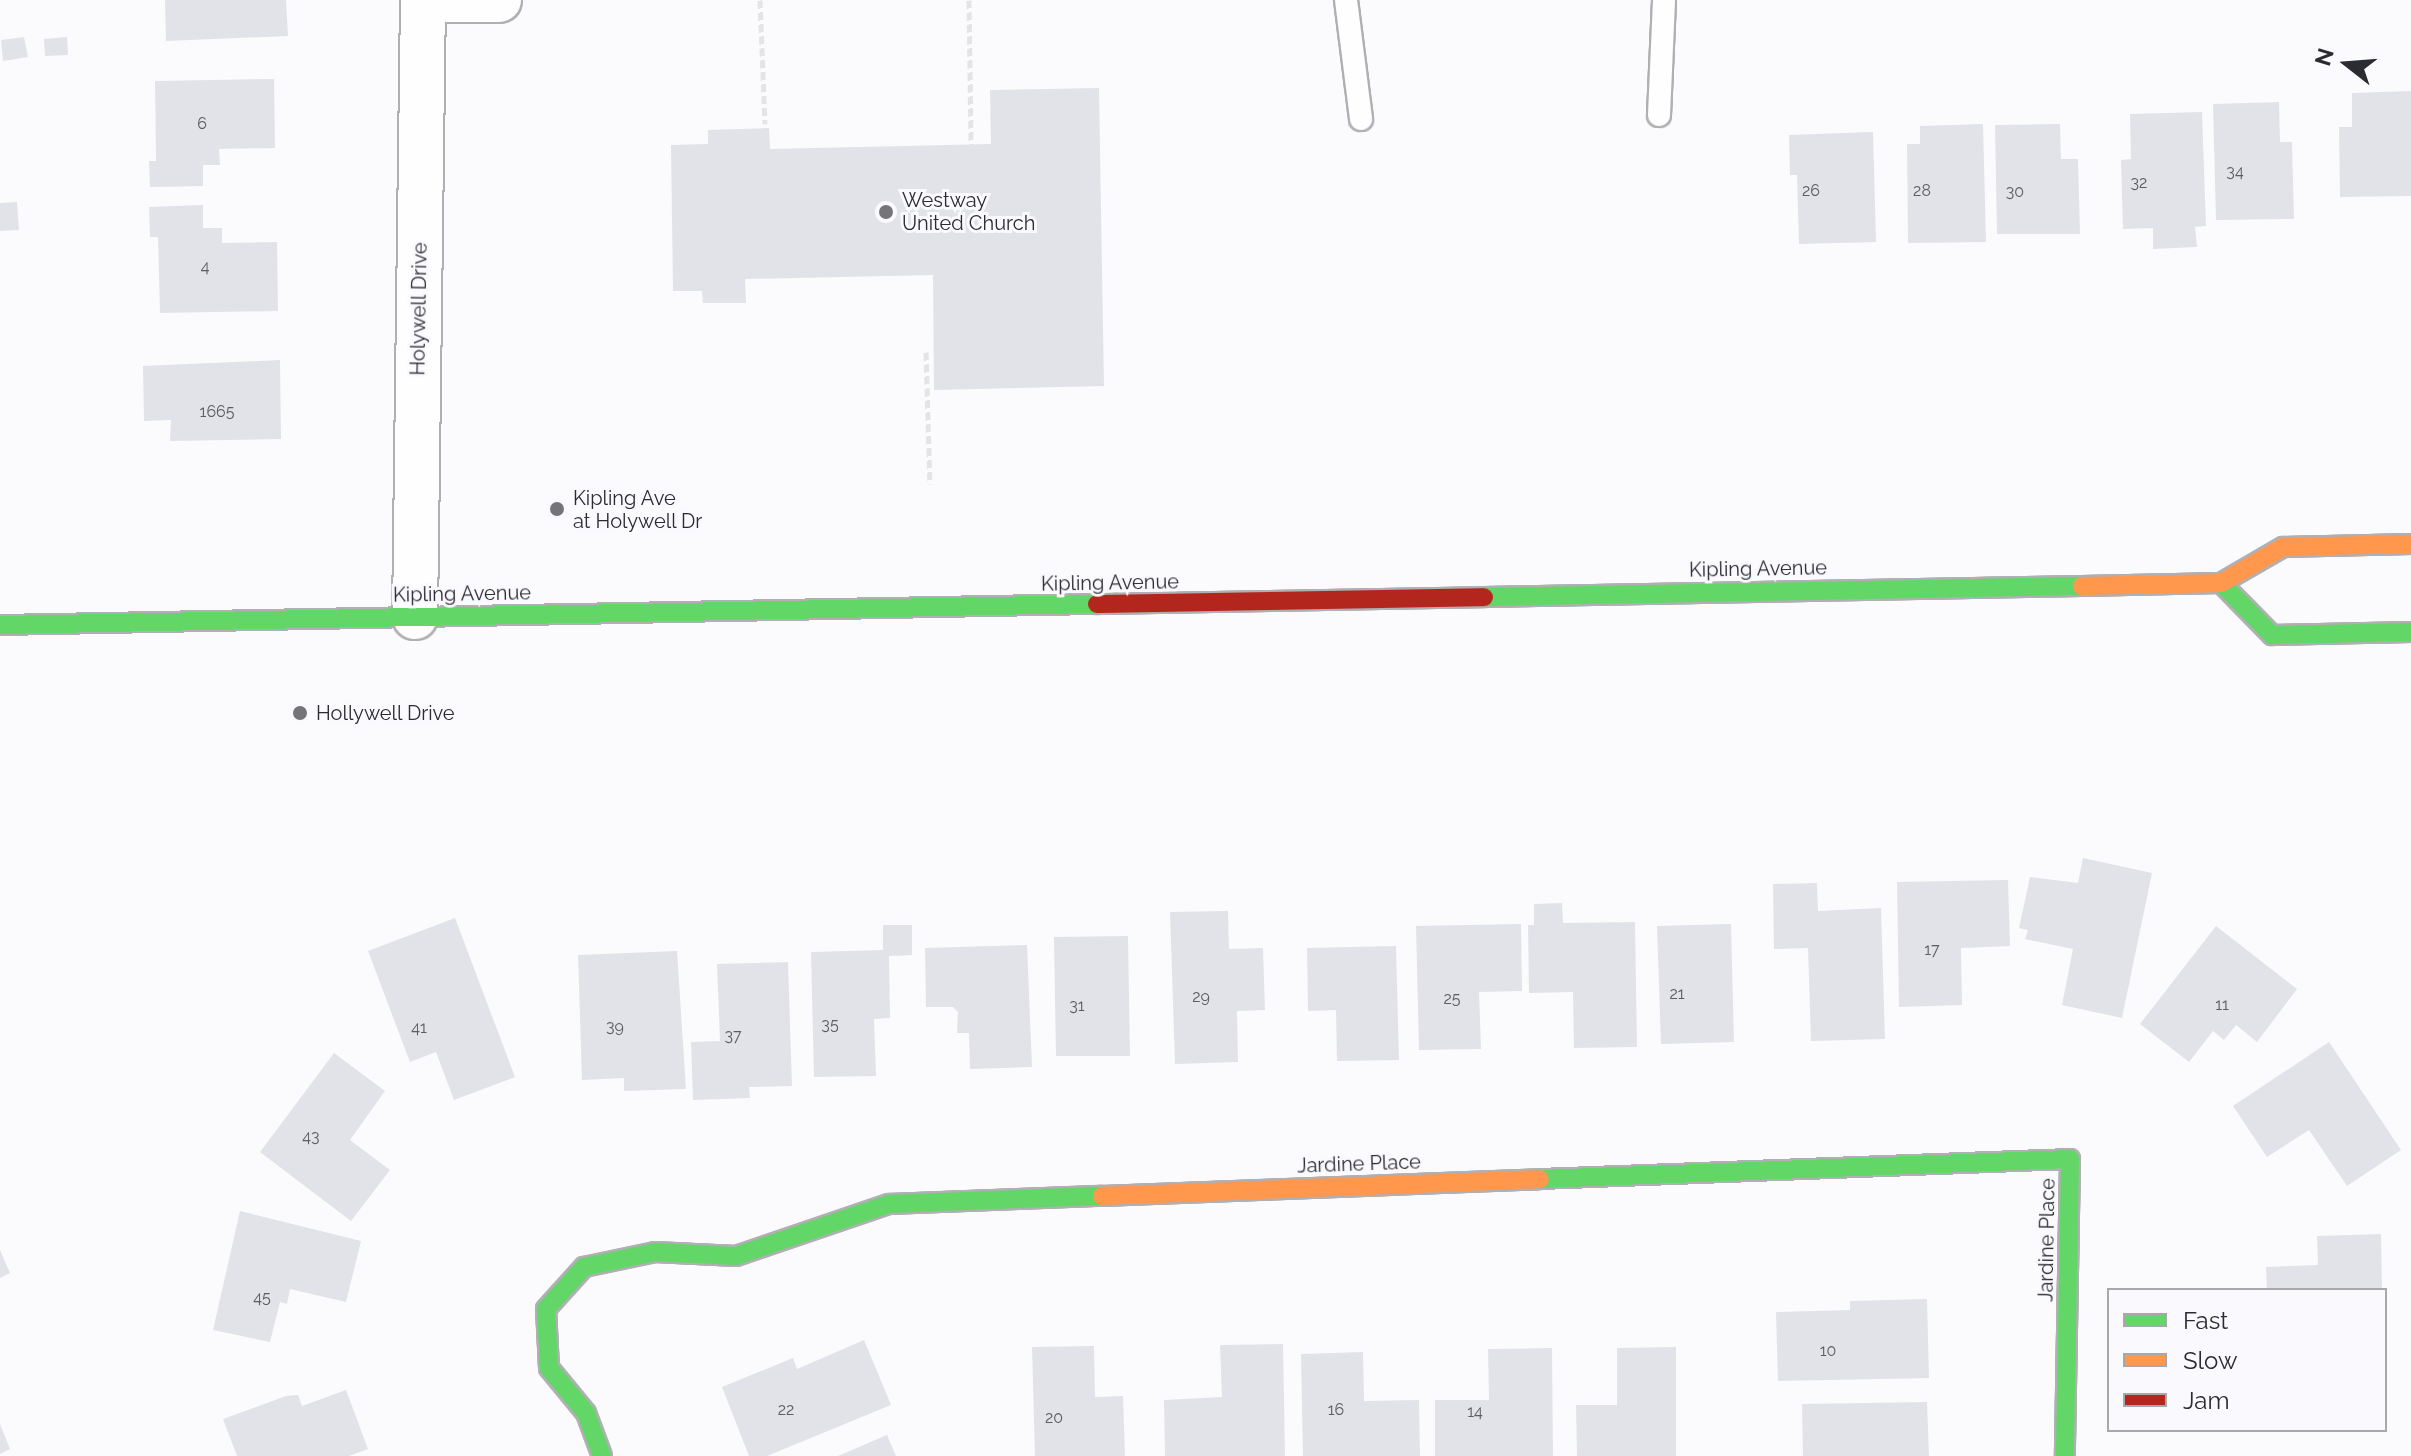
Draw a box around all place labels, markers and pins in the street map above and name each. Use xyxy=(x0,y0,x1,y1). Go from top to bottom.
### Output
place label: Westway United Church xyxy=(902,188,1035,235)
marker: Westway United Church xyxy=(877,203,895,221)
place label: Kipling Ave at Holywell Dr xyxy=(573,486,703,533)
marker: Kipling Ave at Holywell Dr xyxy=(548,500,566,518)
place label: Hollywell Drive xyxy=(316,701,455,725)
marker: Hollywell Drive xyxy=(291,704,309,722)

